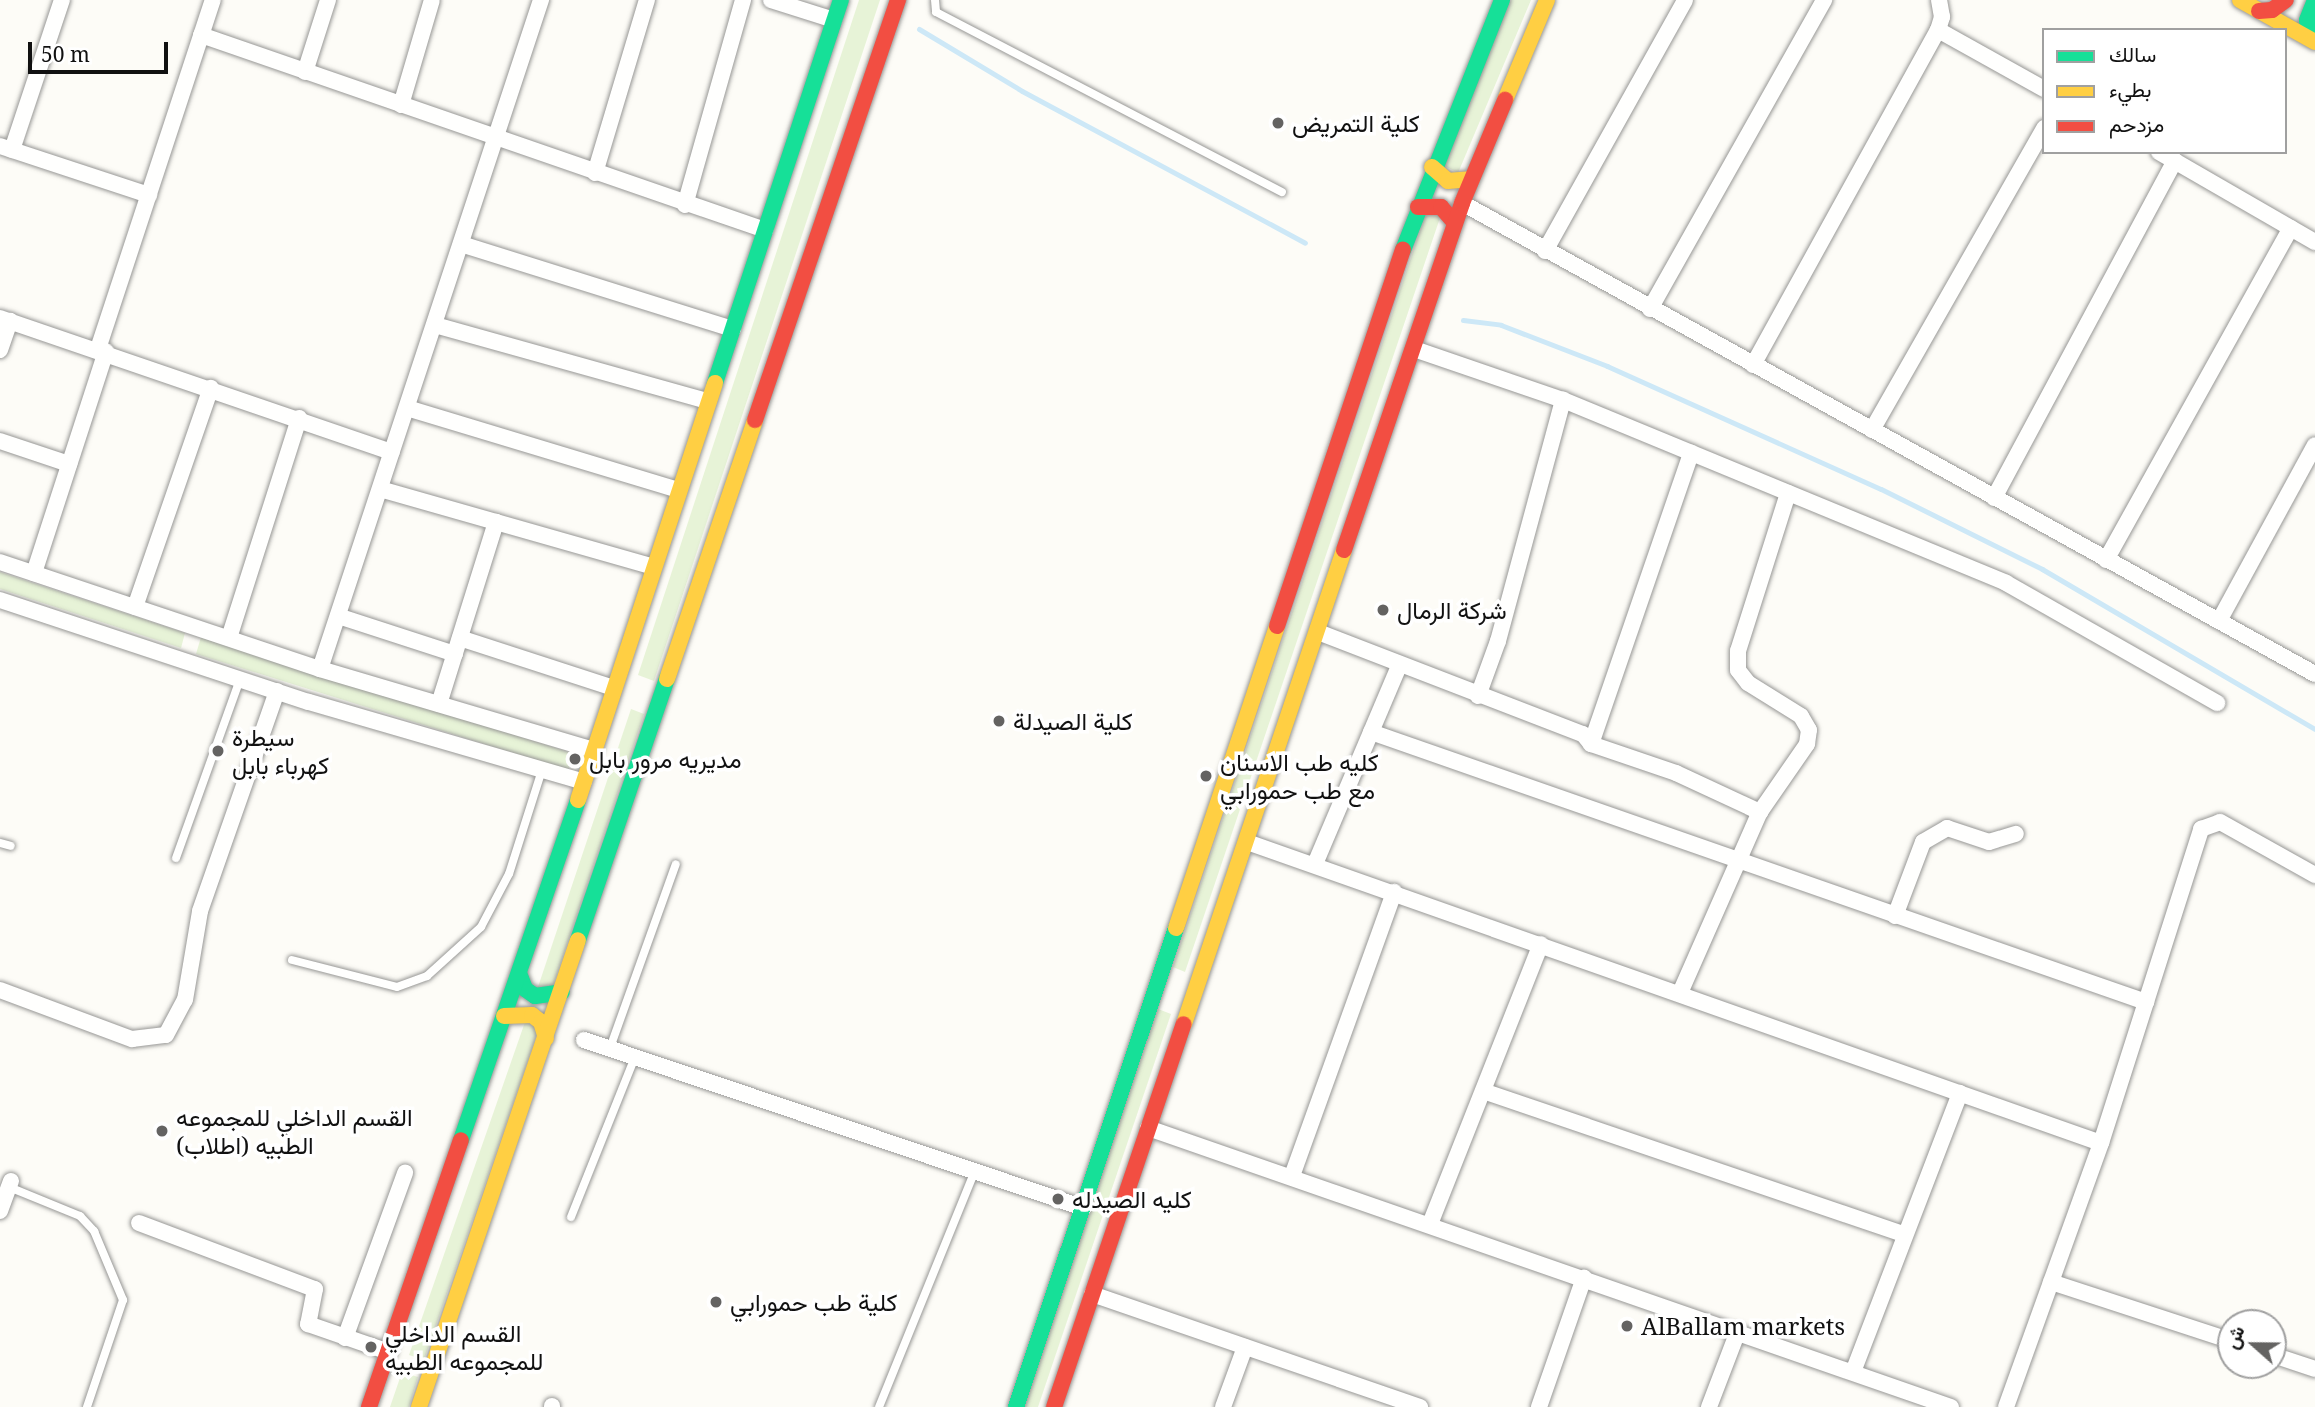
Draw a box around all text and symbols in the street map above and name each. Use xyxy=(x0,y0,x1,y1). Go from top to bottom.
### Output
scale bar xyxy=(32,28,172,72)
legend xyxy=(2042,28,2287,154)
text: 50 m xyxy=(41,40,90,68)
text: سالك xyxy=(2109,40,2156,68)
text: بطيء xyxy=(2109,75,2152,103)
place label: كلية التمريض xyxy=(1292,109,1420,137)
text: مزدحم xyxy=(2109,110,2164,138)
marker: كلية التمريض xyxy=(1270,115,1286,131)
place label: شركة الرمال xyxy=(1397,596,1507,624)
marker: شركة الرمال xyxy=(1375,602,1391,618)
place label: كلية الصيدلة xyxy=(1013,707,1133,735)
marker: كلية الصيدلة xyxy=(991,713,1007,729)
place label: سيطرة كهرباء بابل xyxy=(232,723,329,779)
marker: سيطرة كهرباء بابل xyxy=(210,743,226,759)
place label: مديريه مرور بابل xyxy=(589,745,742,773)
place label: كليه طب الاسنان مع طب حمورابي xyxy=(1220,748,1379,804)
marker: مديريه مرور بابل xyxy=(567,751,583,767)
marker: كليه طب الاسنان مع طب حمورابي xyxy=(1198,768,1214,784)
place label: القسم الداخلي للمجموعه الطبيه (اطلاب) xyxy=(176,1103,413,1159)
marker: القسم الداخلي للمجموعه الطبيه (اطلاب) xyxy=(154,1123,170,1139)
place label: كليه الصيدله xyxy=(1072,1185,1192,1213)
marker: كليه الصيدله xyxy=(1050,1191,1066,1207)
place label: كلية طب حمورابي xyxy=(730,1288,897,1316)
marker: كلية طب حمورابي xyxy=(708,1294,724,1310)
north arrow xyxy=(2217,1309,2287,1379)
place label: AlBallam markets xyxy=(1641,1312,1845,1340)
marker: AlBallam markets xyxy=(1619,1318,1635,1334)
place label: القسم الداخلي للمجموعه الطبيه xyxy=(385,1319,543,1375)
text: ش xyxy=(2218,1322,2250,1353)
marker: القسم الداخلي للمجموعه الطبيه xyxy=(363,1339,379,1355)

